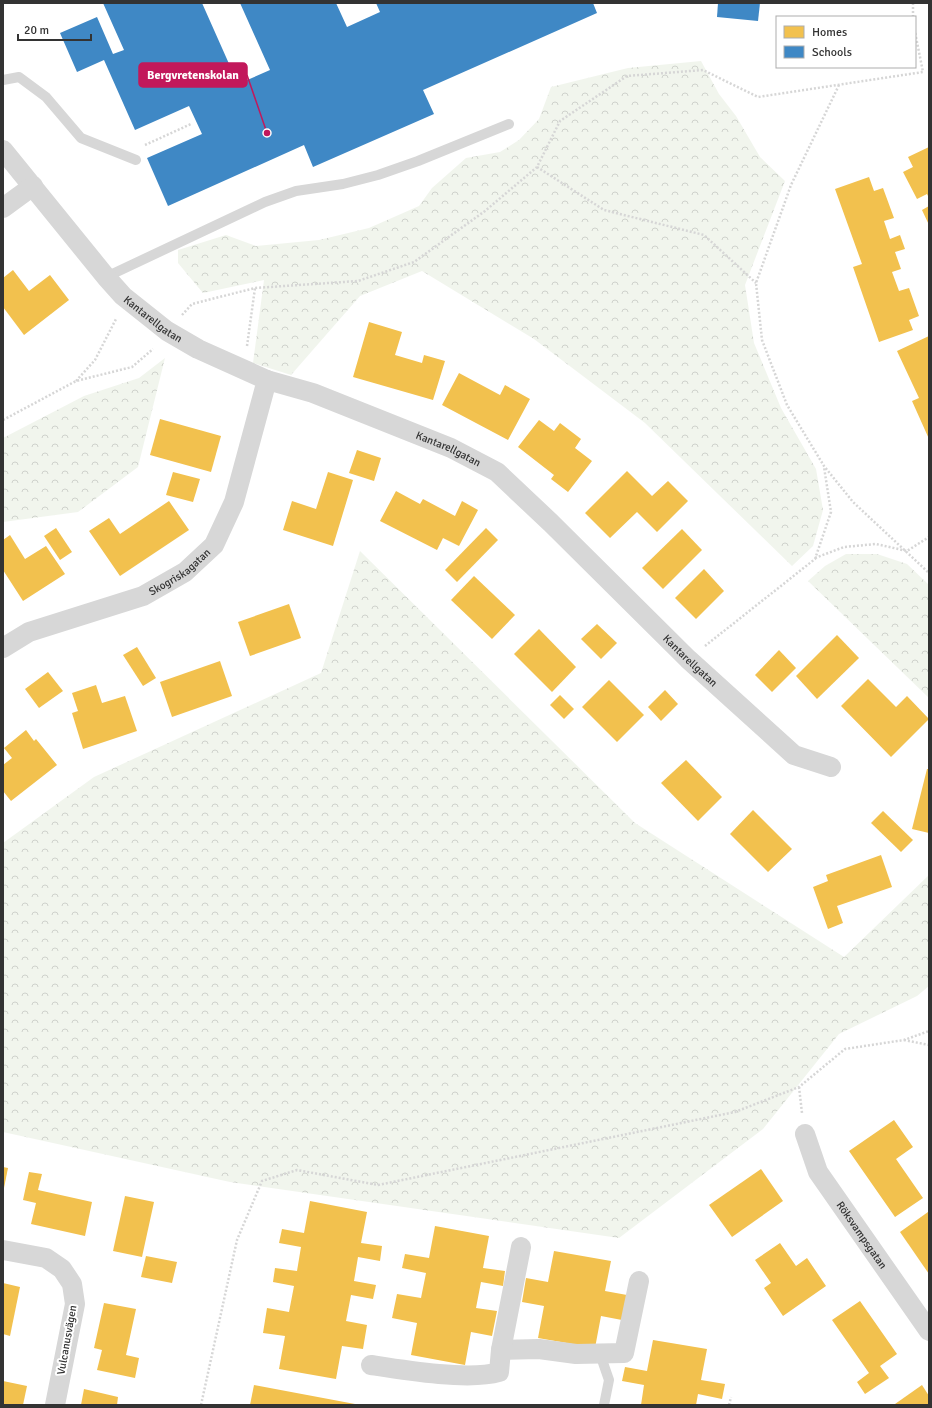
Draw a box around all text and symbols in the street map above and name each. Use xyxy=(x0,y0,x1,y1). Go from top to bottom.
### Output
scale bar xyxy=(18,16,91,42)
legend xyxy=(776,16,916,68)
text: 20 m xyxy=(24,23,49,38)
text: Homes xyxy=(812,25,847,40)
text: Schools xyxy=(812,45,852,60)
callout: Bergvretenskolan xyxy=(139,63,247,87)
text: Bergvretenskolan xyxy=(147,68,239,83)
street label: Kantarellgatan xyxy=(121,293,185,345)
street label: Kantarellgatan xyxy=(414,428,483,469)
street label: Skogriskagatan xyxy=(146,545,213,598)
street label: Kantarellgatan xyxy=(661,632,720,689)
street label: Röksvampsgatan xyxy=(834,1199,890,1271)
street label: Vulcanusvägen xyxy=(54,1304,80,1376)

